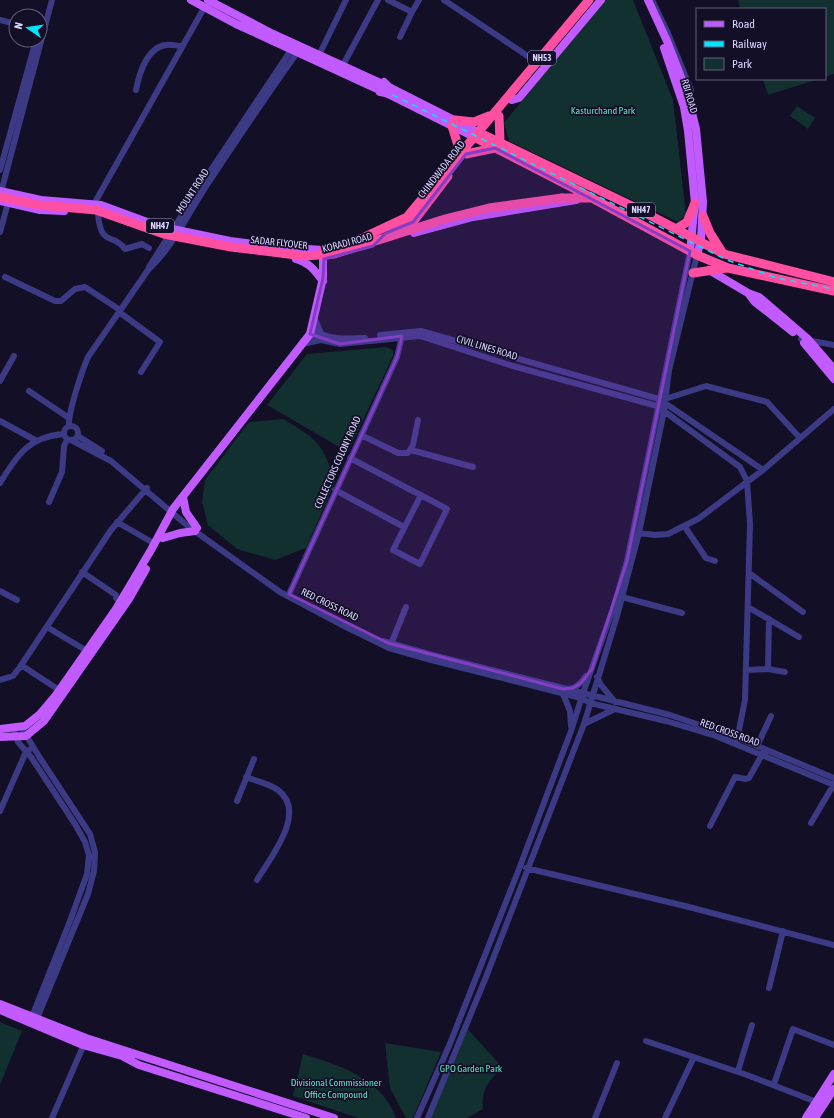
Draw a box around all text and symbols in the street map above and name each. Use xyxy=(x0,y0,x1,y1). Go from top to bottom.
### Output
north arrow xyxy=(8,8,48,48)
legend xyxy=(696,8,826,80)
text: Road xyxy=(732,17,755,31)
text: N xyxy=(12,21,25,30)
text: Railway xyxy=(732,37,767,51)
road number: NH53 xyxy=(528,51,556,65)
text: Park xyxy=(732,57,753,71)
street label: RBI ROAD xyxy=(679,78,700,115)
park label: Kasturchand Park xyxy=(571,105,636,116)
street label: CHINDWADA ROAD xyxy=(416,138,467,200)
street label: MOUNT ROAD xyxy=(174,166,211,216)
road number: NH47 xyxy=(627,203,655,217)
road number: NH47 xyxy=(146,219,174,233)
street label: KORADI ROAD xyxy=(321,230,374,254)
street label: SADAR FLYOVER xyxy=(250,234,308,251)
street label: CIVIL LINES ROAD xyxy=(455,333,519,362)
street label: COLLECTORS COLONY ROAD xyxy=(312,414,363,510)
street label: RED CROSS ROAD xyxy=(299,586,361,623)
street label: RED CROSS ROAD xyxy=(699,717,761,748)
park label: GPO Garden Park xyxy=(440,1063,503,1074)
park label: Divisional Commissioner Office Compound xyxy=(291,1077,382,1100)

